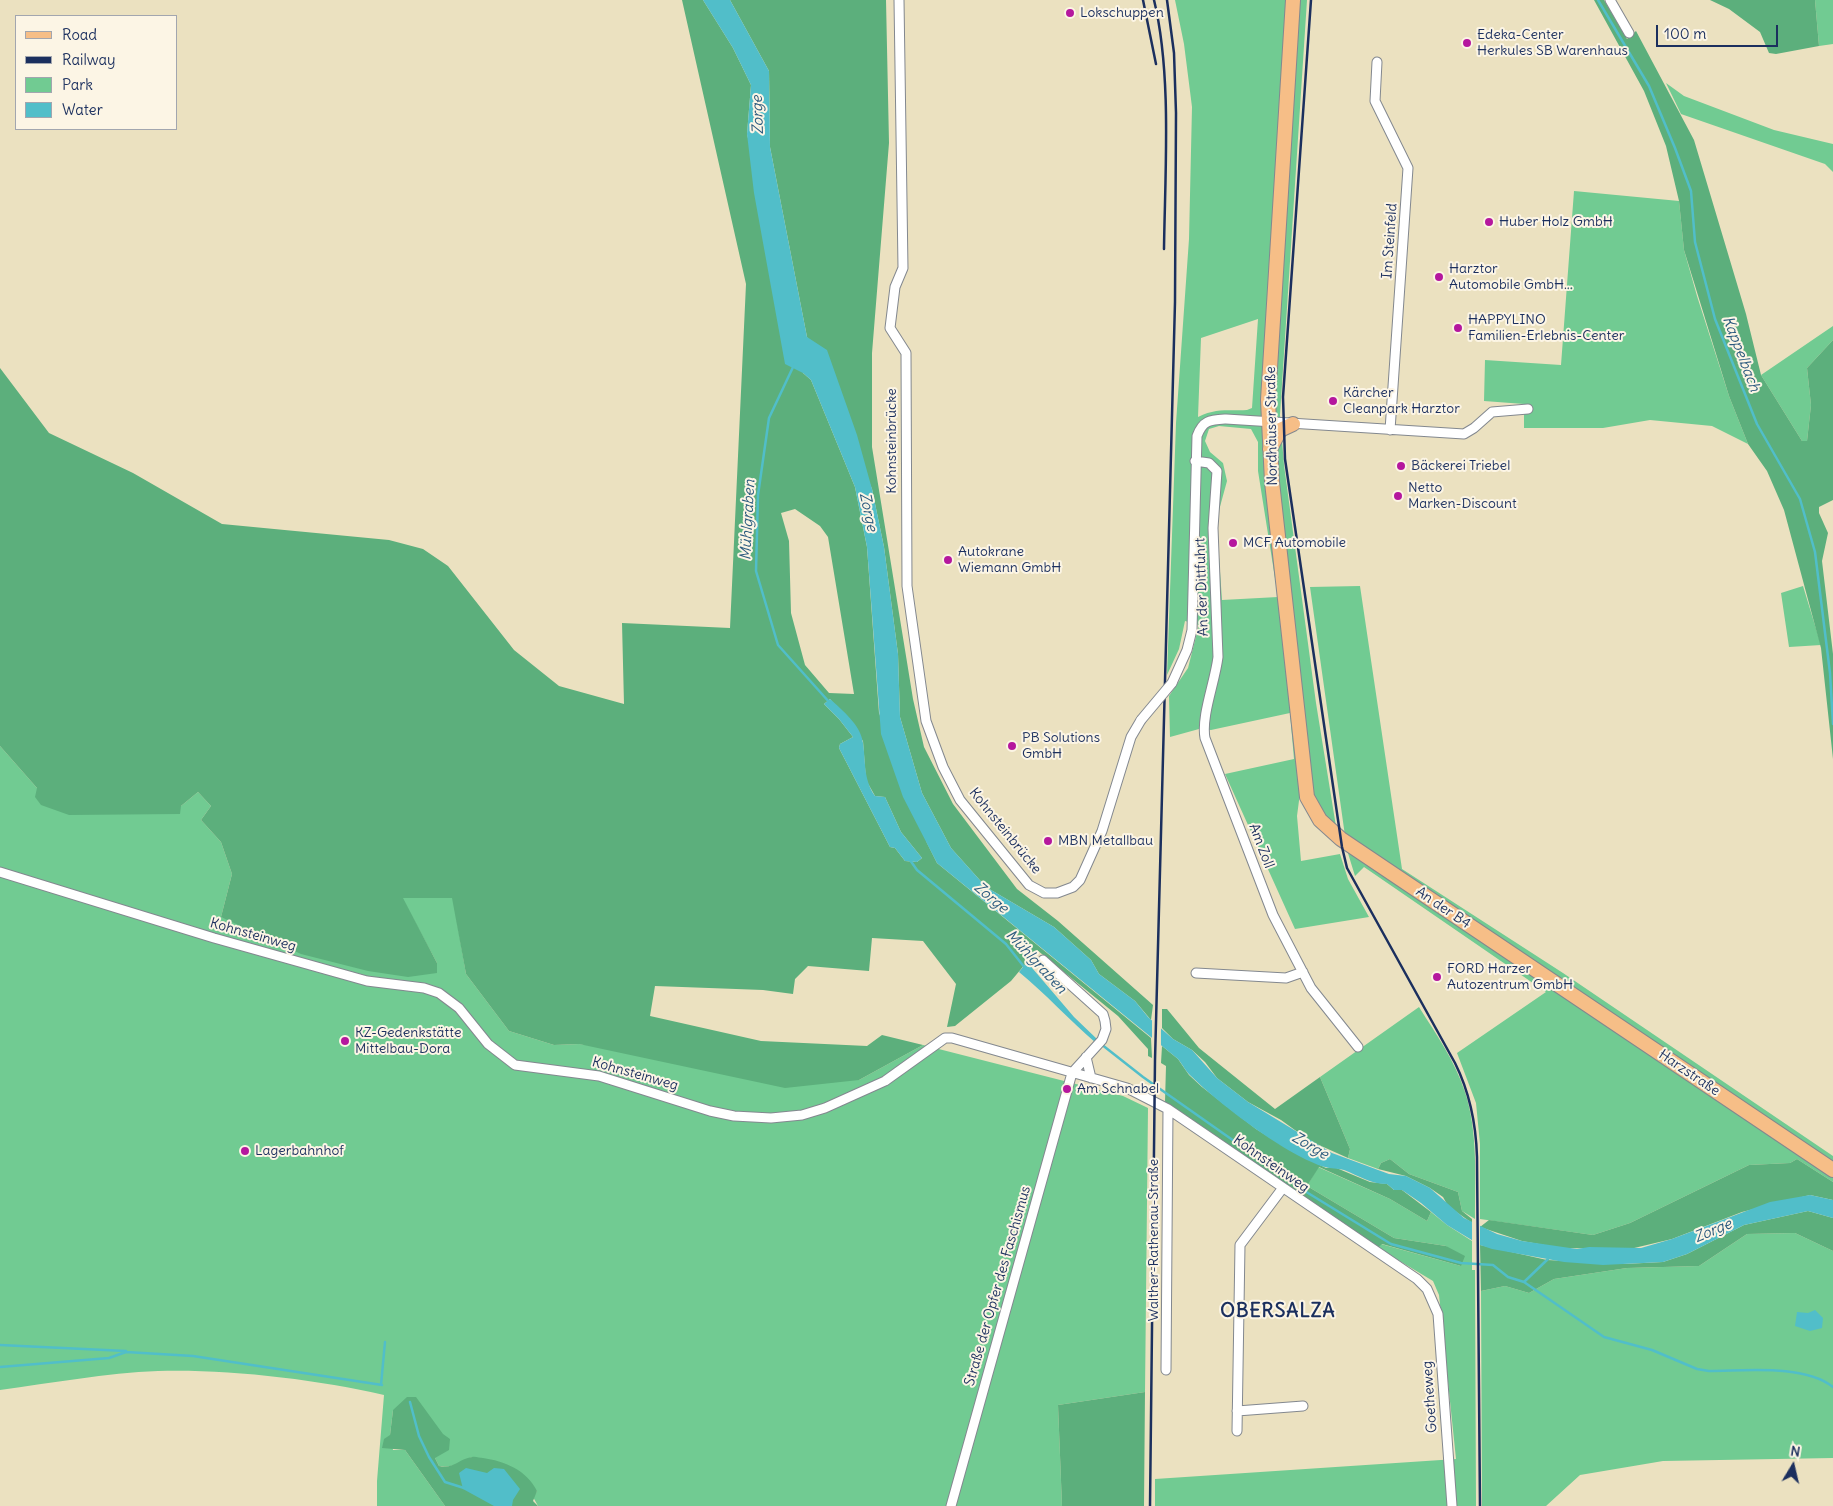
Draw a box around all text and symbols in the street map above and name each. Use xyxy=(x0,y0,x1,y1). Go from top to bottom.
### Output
place label: Lokschuppen xyxy=(1080,5,1164,21)
marker: Lokschuppen xyxy=(1064,7,1076,19)
legend xyxy=(15,15,178,130)
scale bar xyxy=(1658,15,1780,47)
text: 100 m xyxy=(1664,24,1706,43)
text: Road xyxy=(62,25,97,44)
place label: Edeka-Center Herkules SB Warenhaus xyxy=(1477,27,1628,59)
marker: Edeka-Center Herkules SB Warenhaus xyxy=(1461,37,1473,49)
text: Railway xyxy=(62,50,116,69)
text: Park xyxy=(62,75,93,94)
water label: Zorge xyxy=(748,95,768,135)
text: Water xyxy=(62,100,103,119)
street label: Im Steinfeld xyxy=(1379,203,1401,279)
place label: Huber Holz GmbH xyxy=(1499,214,1613,230)
marker: Huber Holz GmbH xyxy=(1483,216,1495,228)
place label: Harztor Automobile GmbH... xyxy=(1449,261,1573,294)
marker: Harztor Automobile GmbH... xyxy=(1433,271,1445,283)
place label: HAPPYLINO Familien-Erlebnis-Center xyxy=(1468,312,1624,344)
water label: Kappelbach xyxy=(1718,314,1764,394)
marker: HAPPYLINO Familien-Erlebnis-Center xyxy=(1452,322,1464,334)
street label: Nordhäuser Straße xyxy=(1263,366,1281,486)
place label: Kärcher Cleanpark Harztor xyxy=(1343,385,1460,418)
street label: Kohnsteinbrücke xyxy=(884,388,900,494)
marker: Kärcher Cleanpark Harztor xyxy=(1327,395,1339,407)
place label: Bäckerei Triebel xyxy=(1411,458,1510,474)
marker: Bäckerei Triebel xyxy=(1395,460,1407,472)
water label: Mühlgraben xyxy=(737,479,759,561)
place label: Netto Marken-Discount xyxy=(1408,480,1517,512)
marker: Netto Marken-Discount xyxy=(1392,490,1404,502)
water label: Zorge xyxy=(855,491,881,533)
place label: MCF Automobile xyxy=(1243,535,1346,551)
street label: An der Dittfuhrt xyxy=(1192,537,1212,637)
marker: MCF Automobile xyxy=(1227,537,1239,549)
place label: Autokrane Wiemann GmbH xyxy=(958,544,1061,576)
marker: Autokrane Wiemann GmbH xyxy=(942,554,954,566)
place label: PB Solutions GmbH xyxy=(1022,730,1100,762)
marker: PB Solutions GmbH xyxy=(1006,740,1018,752)
street label: Kohnsteinbrücke xyxy=(965,785,1045,877)
street label: Am Zoll xyxy=(1245,821,1277,871)
place label: MBN Metallbau xyxy=(1058,833,1153,849)
marker: MBN Metallbau xyxy=(1042,835,1054,847)
water label: Zorge xyxy=(970,879,1012,917)
street label: An der B4 xyxy=(1412,884,1474,932)
street label: Kohnsteinweg xyxy=(208,915,298,955)
water label: Mühlgraben xyxy=(1002,926,1070,998)
place label: FORD Harzer Autozentrum GmbH xyxy=(1447,961,1573,994)
marker: FORD Harzer Autozentrum GmbH xyxy=(1431,971,1443,983)
place label: KZ-Gedenkstätte Mittelbau-Dora xyxy=(355,1025,461,1058)
marker: KZ-Gedenkstätte Mittelbau-Dora xyxy=(339,1035,351,1047)
street label: Harzstraße xyxy=(1655,1046,1723,1100)
street label: Kohnsteinweg xyxy=(590,1054,680,1094)
place label: Am Schnabel xyxy=(1077,1081,1159,1097)
marker: Am Schnabel xyxy=(1061,1083,1073,1095)
water label: Zorge xyxy=(1289,1128,1331,1164)
street label: Kohnsteinweg xyxy=(1230,1132,1312,1196)
place label: Lagerbahnhof xyxy=(255,1143,344,1159)
marker: Lagerbahnhof xyxy=(239,1145,251,1157)
street label: Walther-Rathenau-Straße xyxy=(1146,1159,1162,1321)
street label: Straße der Opfer des Faschismus xyxy=(961,1184,1035,1388)
water label: Zorge xyxy=(1692,1215,1734,1247)
district label: OBERSALZA xyxy=(1219,1301,1337,1323)
street label: Goetheweg xyxy=(1419,1360,1441,1434)
north arrow xyxy=(1768,1441,1818,1491)
text: N xyxy=(1789,1442,1802,1461)

